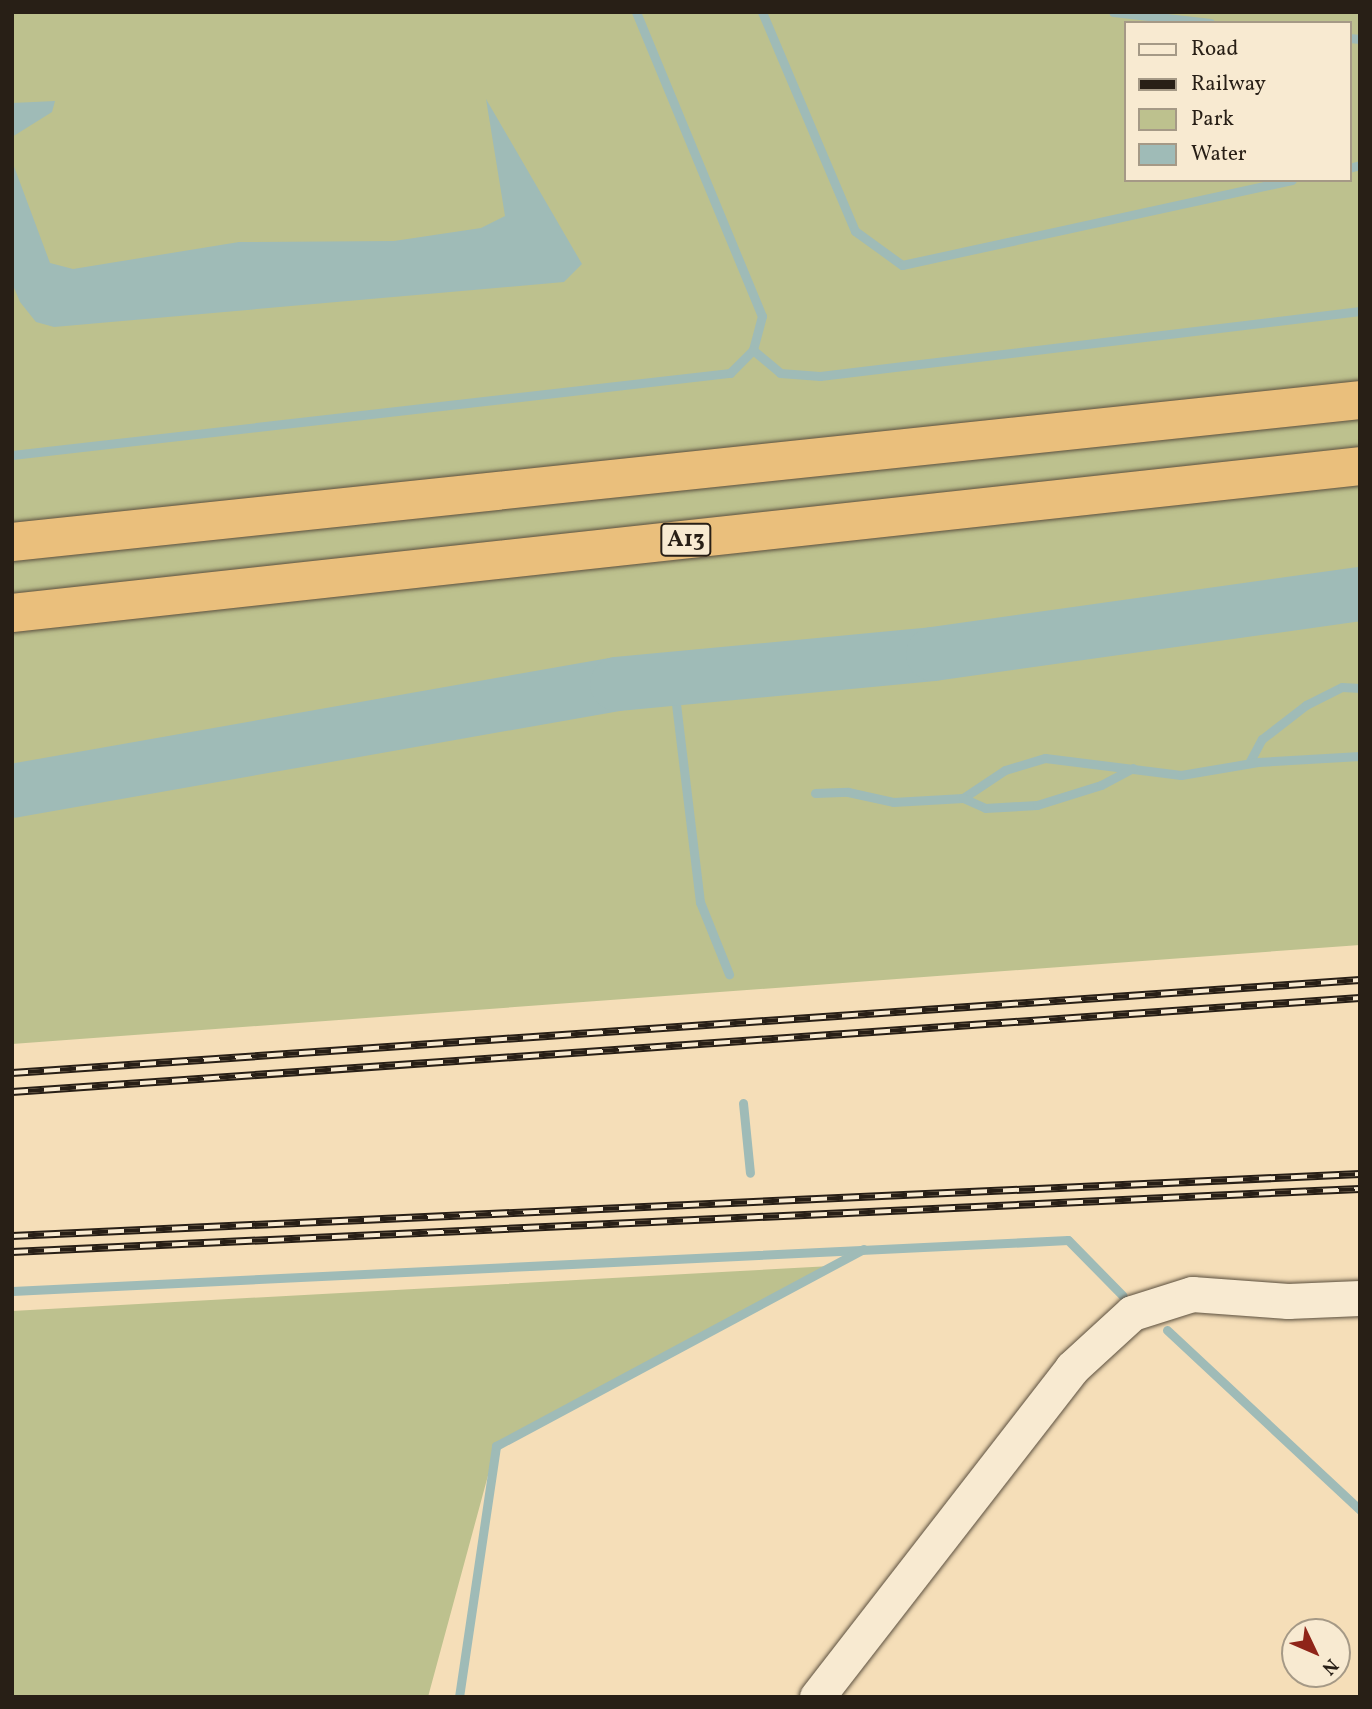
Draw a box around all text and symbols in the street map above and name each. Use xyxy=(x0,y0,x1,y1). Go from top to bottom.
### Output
legend xyxy=(1124,21,1351,182)
text: Road xyxy=(1191,35,1238,64)
text: Railway xyxy=(1191,70,1266,99)
text: Park xyxy=(1191,105,1234,134)
text: Water xyxy=(1191,140,1247,169)
road number: A13 xyxy=(660,520,712,560)
north arrow xyxy=(1281,1618,1351,1688)
text: N xyxy=(1316,1652,1344,1680)

